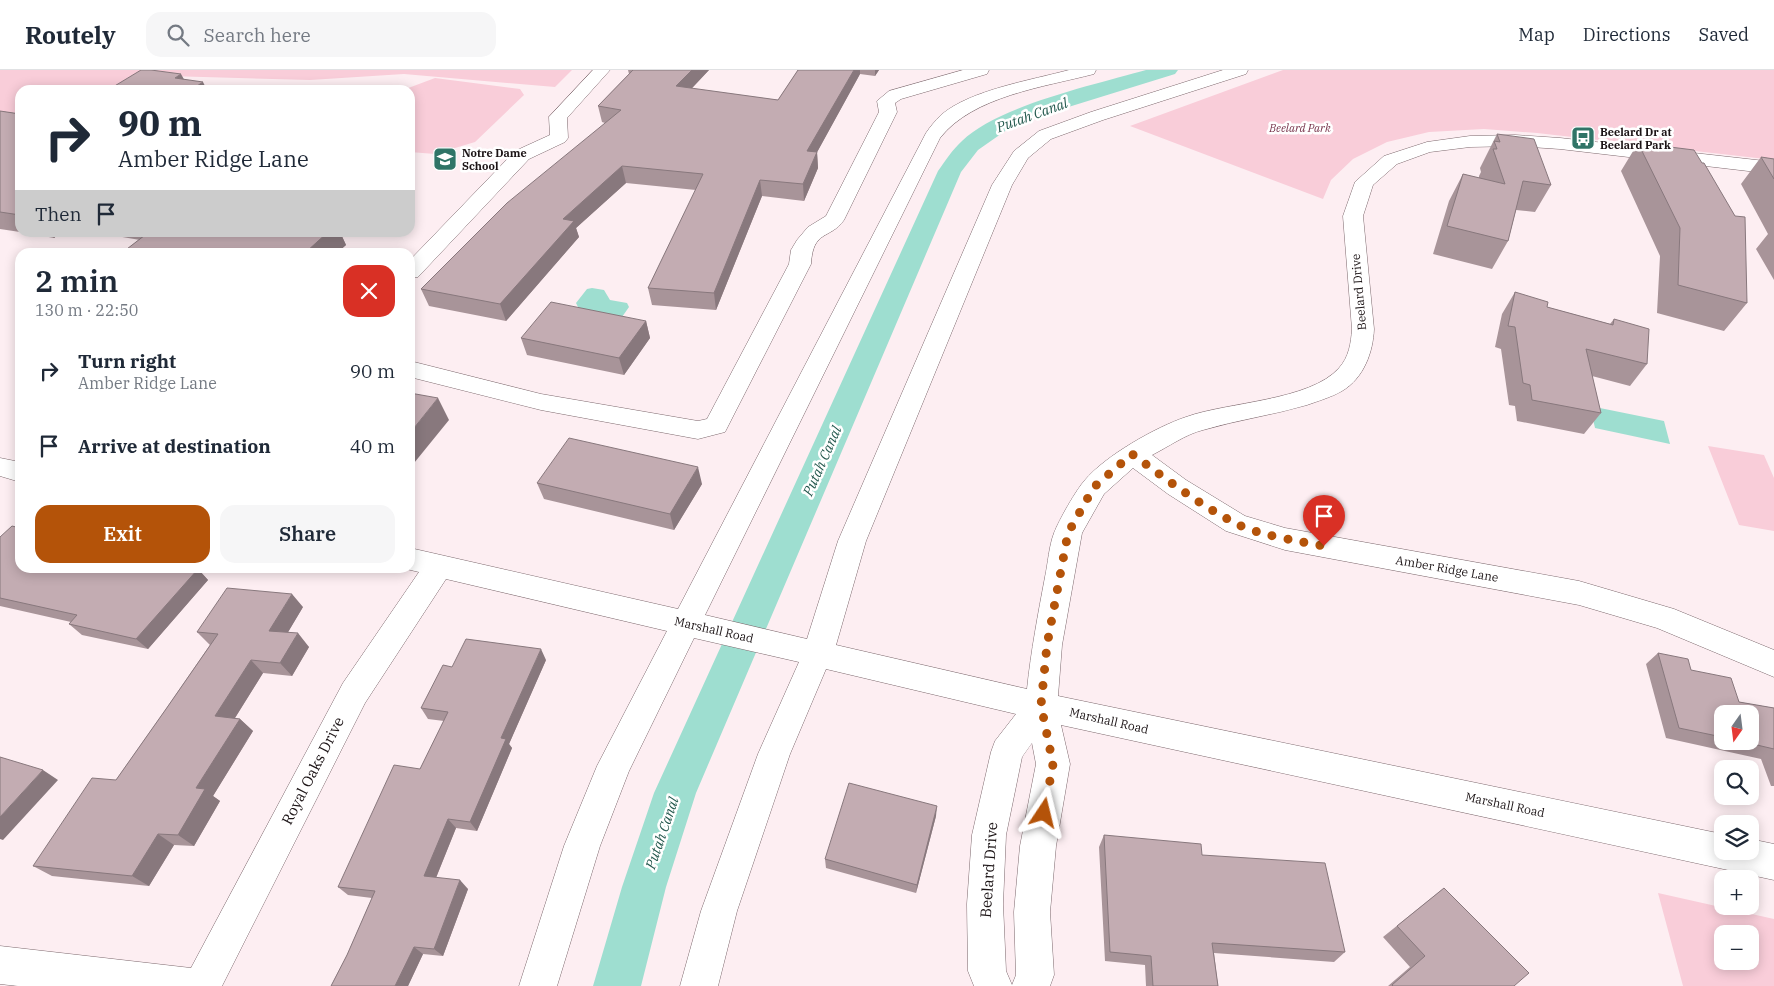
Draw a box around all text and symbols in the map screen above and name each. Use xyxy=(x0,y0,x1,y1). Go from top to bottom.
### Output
search box xyxy=(146,12,496,57)
text: Routely xyxy=(25,19,116,51)
icon: search xyxy=(164,21,192,49)
text: Search here xyxy=(204,23,311,47)
text: Map xyxy=(1518,23,1555,46)
text: Directions xyxy=(1583,23,1671,46)
text: Saved xyxy=(1699,23,1749,46)
water label: Putah Canal xyxy=(993,93,1071,137)
text: 90 m xyxy=(118,100,202,146)
icon: right xyxy=(35,105,100,170)
park label: Beelard Park xyxy=(1268,121,1331,135)
bus stop icon: Beelard Dr at Beelard Park xyxy=(1570,125,1596,151)
place label: Beelard Dr at Beelard Park xyxy=(1600,125,1672,152)
text: Amber Ridge Lane xyxy=(118,144,309,173)
school or university icon: Notre Dame School xyxy=(432,146,458,172)
place label: Notre Dame School xyxy=(462,146,527,173)
icon: arrive xyxy=(92,200,120,228)
text: Then xyxy=(35,202,82,226)
street label: Beelard Drive xyxy=(1348,253,1369,331)
text: 2 min xyxy=(35,261,118,300)
button: close xyxy=(343,265,395,317)
text: 130 m · 22:50 xyxy=(35,300,138,320)
text: Turn right xyxy=(78,349,176,373)
icon: right xyxy=(35,357,63,385)
text: 90 m xyxy=(350,359,395,383)
text: Amber Ridge Lane xyxy=(78,373,217,393)
water label: Putah Canal xyxy=(798,422,846,500)
icon: arrive xyxy=(35,432,63,460)
text: Arrive at destination xyxy=(78,434,271,458)
text: 40 m xyxy=(350,434,395,458)
pin xyxy=(1303,495,1345,546)
icon: arrive xyxy=(1310,502,1338,530)
button: Exit xyxy=(35,505,210,563)
button: Share xyxy=(220,505,395,563)
street label: Amber Ridge Lane xyxy=(1395,552,1500,585)
street label: Marshall Road xyxy=(673,613,755,646)
street label: Marshall Road xyxy=(1068,704,1150,737)
north arrow xyxy=(1714,705,1759,750)
map controls xyxy=(1714,705,1759,970)
street label: Royal Oaks Drive xyxy=(277,714,348,828)
button: search xyxy=(1714,760,1759,805)
position arrow xyxy=(1017,786,1069,838)
street label: Marshall Road xyxy=(1464,789,1546,820)
water label: Putah Canal xyxy=(641,794,683,872)
button: layers xyxy=(1714,815,1759,860)
street label: Beelard Drive xyxy=(976,821,1001,918)
button: + xyxy=(1714,870,1759,915)
button: − xyxy=(1714,925,1759,970)

